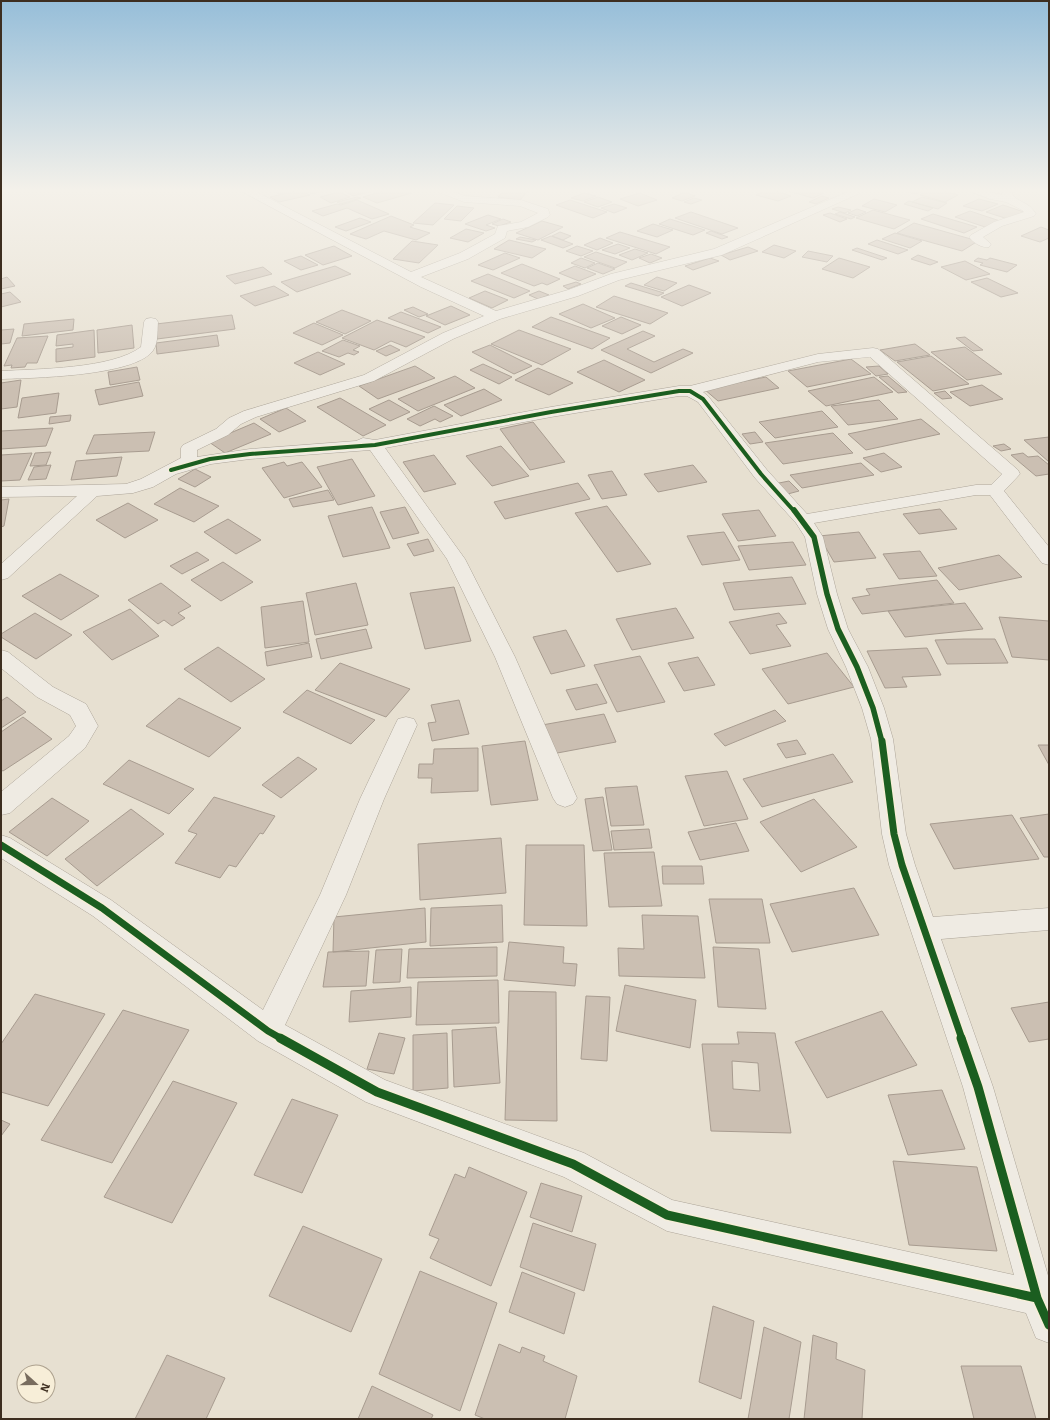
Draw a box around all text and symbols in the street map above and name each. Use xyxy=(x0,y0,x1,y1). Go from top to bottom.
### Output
north arrow xyxy=(16,1364,56,1404)
text: N xyxy=(37,1381,52,1394)

